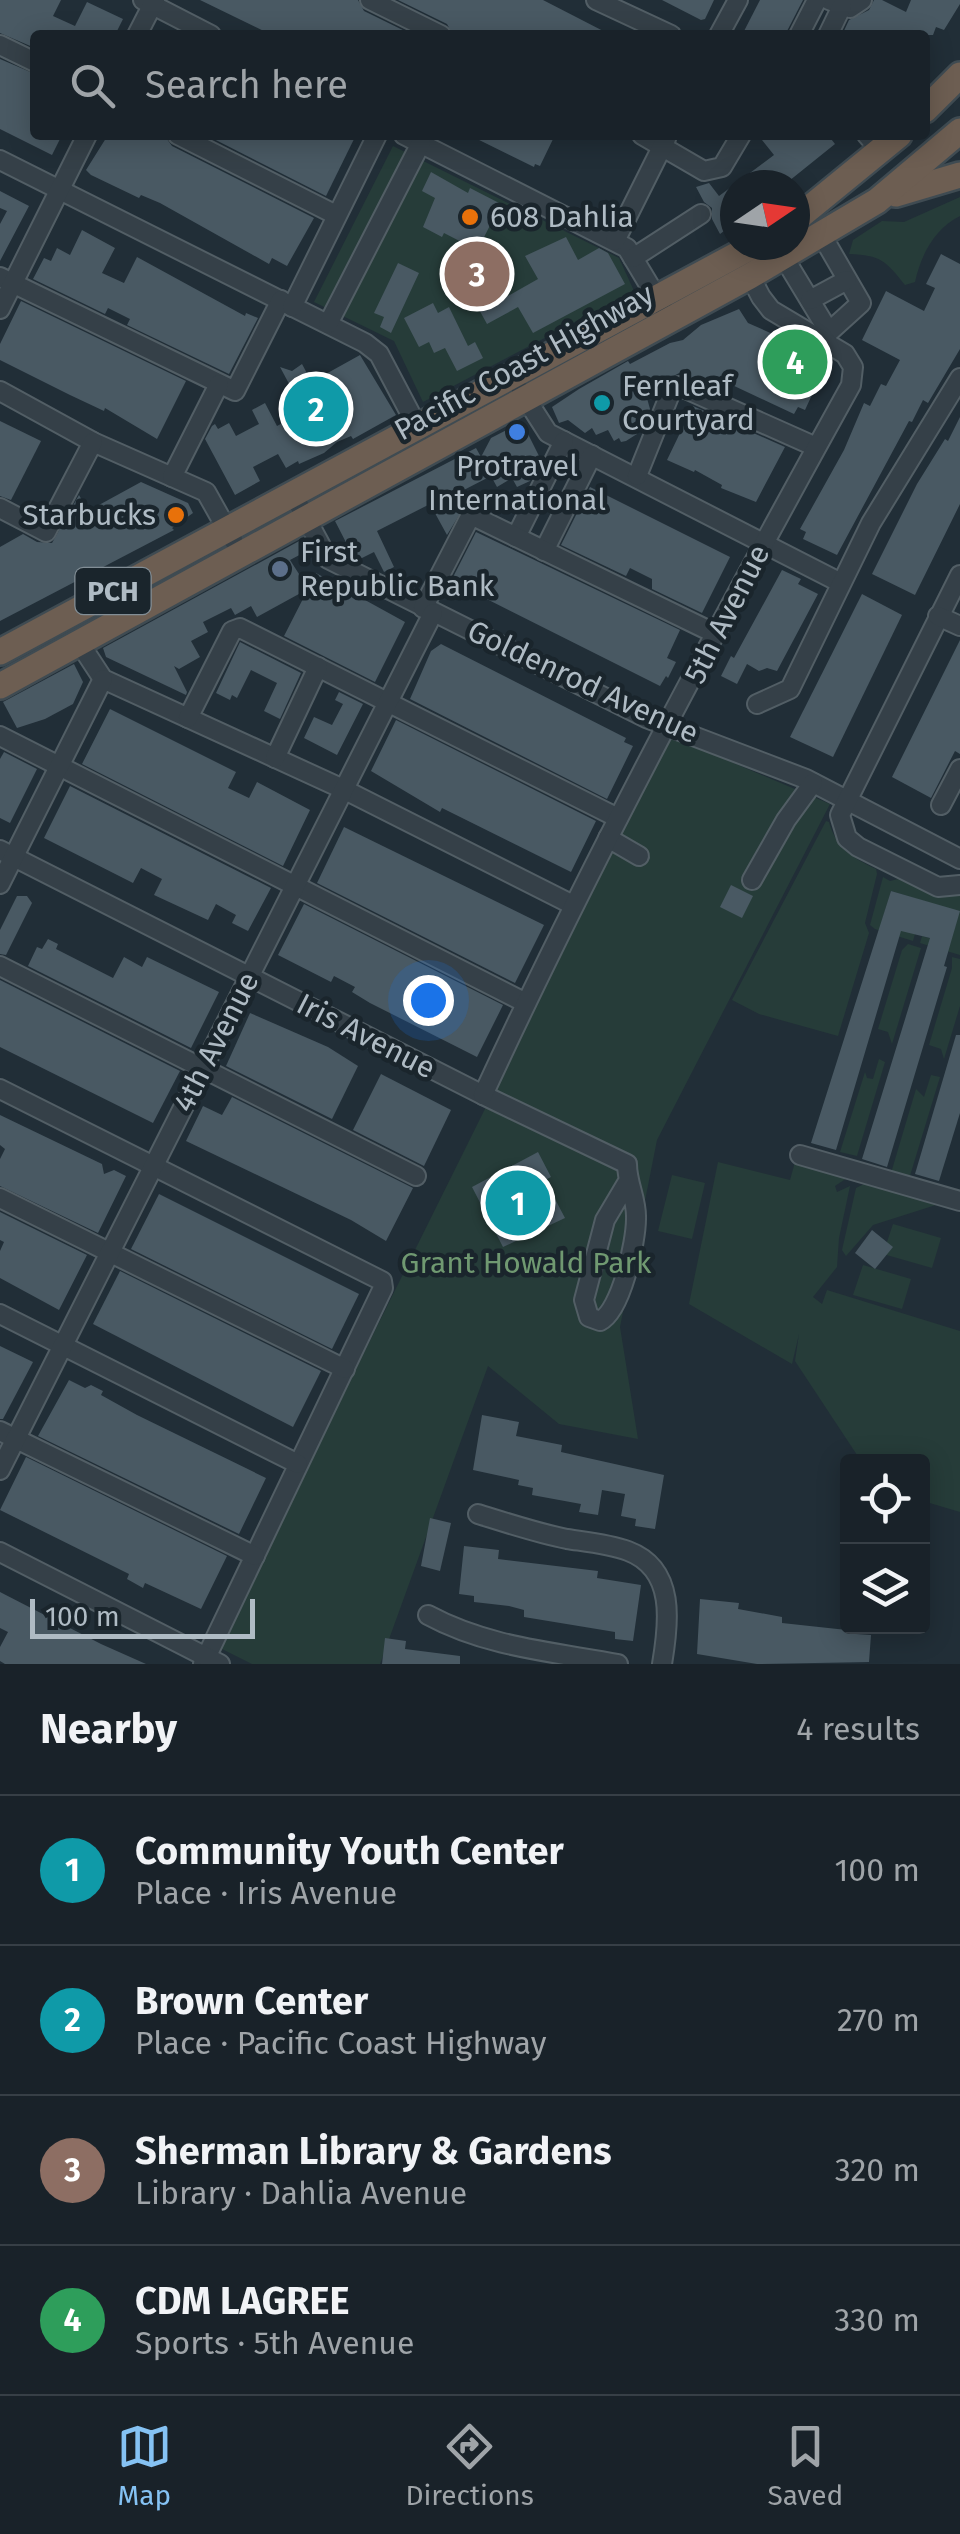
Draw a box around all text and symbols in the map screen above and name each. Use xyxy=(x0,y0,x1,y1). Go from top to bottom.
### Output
search box xyxy=(30,30,930,140)
icon: search xyxy=(65,58,120,113)
text: Search here xyxy=(145,62,348,108)
north arrow xyxy=(720,170,810,260)
place label: 608 Dahlia xyxy=(490,199,634,235)
marker: 608 Dahlia xyxy=(459,206,481,228)
pin: 3 xyxy=(444,236,510,312)
street label: Pacific Coast Highway xyxy=(388,276,660,448)
pin: 4 xyxy=(762,324,828,400)
place label: Fernleaf Courtyard xyxy=(622,368,755,438)
pin: 2 xyxy=(284,372,348,446)
marker: Fernleaf Courtyard xyxy=(591,392,613,414)
marker: Protravel International xyxy=(506,421,528,443)
place label: Protravel International xyxy=(428,448,606,518)
place label: Starbucks xyxy=(22,497,156,533)
marker: Starbucks xyxy=(165,504,187,526)
place label: First Republic Bank xyxy=(300,534,495,604)
street label: 5th Avenue xyxy=(677,539,777,689)
marker: First Republic Bank xyxy=(269,558,291,580)
road number: PCH xyxy=(76,568,150,614)
street label: Goldenrod Avenue xyxy=(462,613,704,751)
street label: 4th Avenue xyxy=(165,966,267,1118)
your location xyxy=(403,975,454,1026)
street label: Iris Avenue xyxy=(291,986,441,1086)
pin: 1 xyxy=(486,1166,550,1240)
park label: Grant Howald Park xyxy=(401,1245,652,1281)
map controls xyxy=(840,1454,930,1634)
button: locate xyxy=(840,1454,930,1544)
button: layers xyxy=(840,1544,930,1634)
scale bar xyxy=(30,1594,255,1638)
text: 100 m xyxy=(45,1600,120,1633)
text: Nearby xyxy=(40,1704,177,1754)
text: 4 results xyxy=(796,1710,920,1748)
text: Community Youth Center xyxy=(135,1828,564,1874)
text: 1 xyxy=(65,1851,80,1889)
text: 100 m xyxy=(835,1851,920,1889)
text: Place · Iris Avenue xyxy=(135,1874,397,1912)
text: Brown Center xyxy=(135,1978,368,2024)
text: 2 xyxy=(64,2001,81,2039)
text: 270 m xyxy=(837,2001,920,2039)
text: Place · Pacific Coast Highway xyxy=(135,2024,547,2062)
text: Sherman Library & Gardens xyxy=(135,2128,612,2174)
text: 3 xyxy=(64,2151,81,2189)
text: 320 m xyxy=(835,2151,920,2189)
text: Library · Dahlia Avenue xyxy=(135,2174,467,2212)
text: CDM LAGREE xyxy=(135,2278,350,2324)
text: 4 xyxy=(63,2301,82,2339)
text: 330 m xyxy=(834,2301,920,2339)
text: Sports · 5th Avenue xyxy=(135,2324,414,2362)
tab: Map xyxy=(117,2419,172,2512)
tab: Directions xyxy=(405,2419,534,2512)
tab: Saved xyxy=(767,2419,843,2512)

